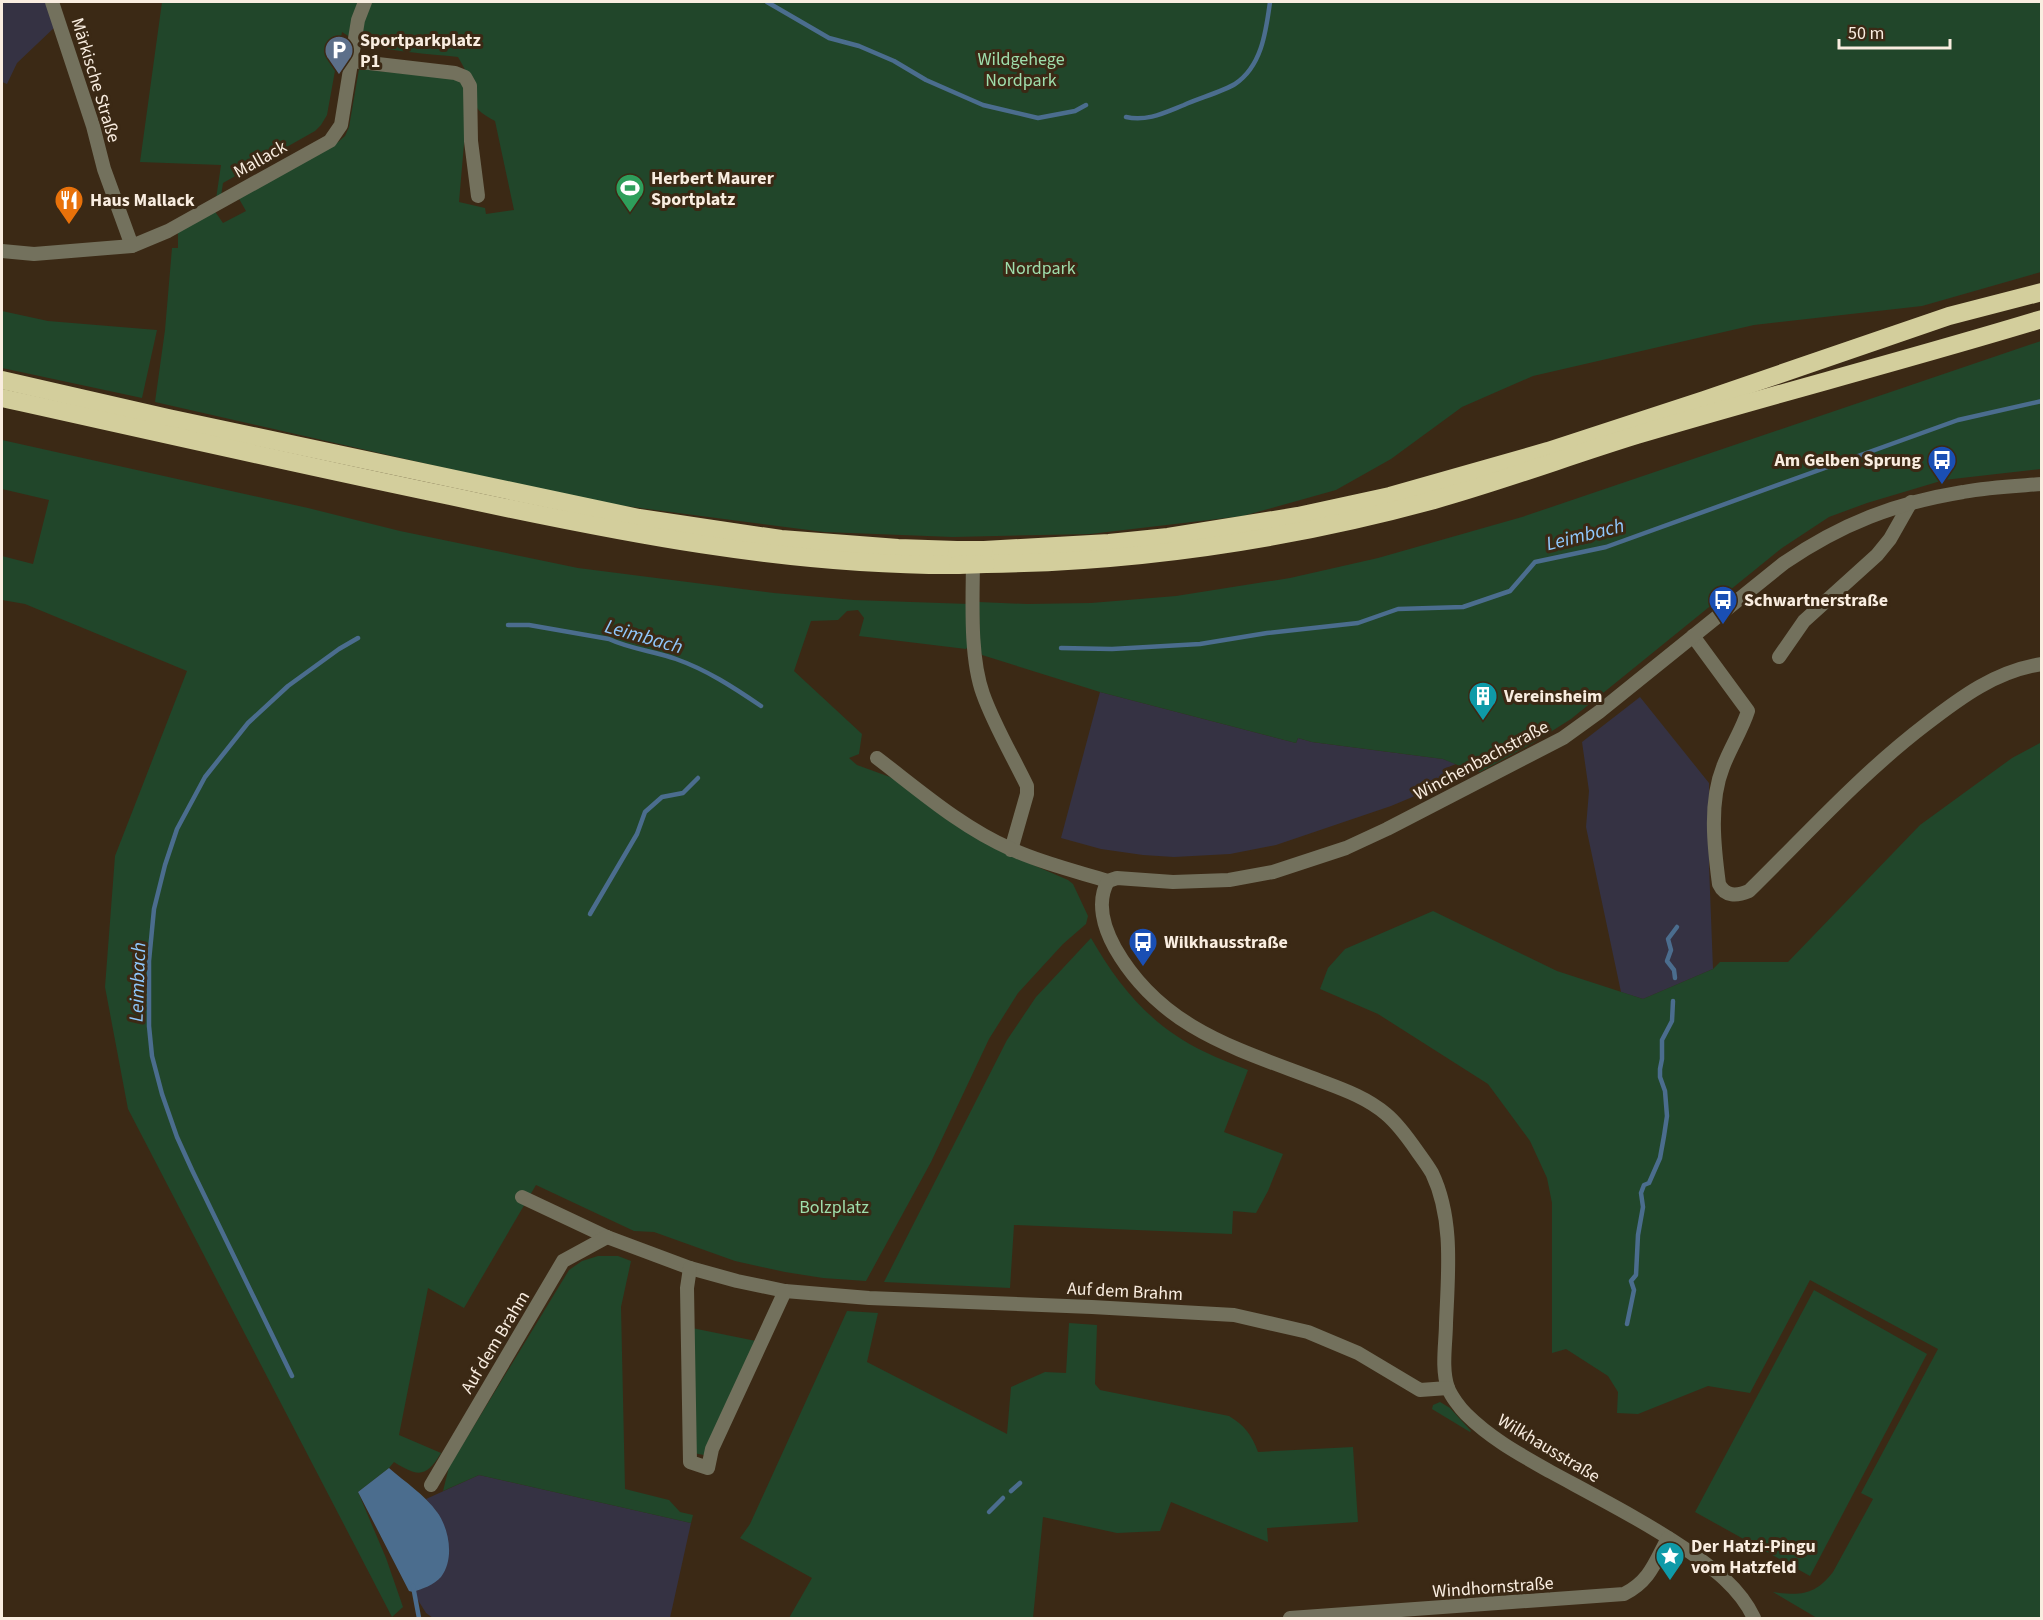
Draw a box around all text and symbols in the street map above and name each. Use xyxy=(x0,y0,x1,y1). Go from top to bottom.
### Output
scale bar xyxy=(1839,12,1950,50)
street label: Märkische Straße xyxy=(65,15,126,146)
text: 50 m xyxy=(1848,21,1884,46)
place label: Sportparkplatz P1 xyxy=(360,28,481,74)
parking icon: Sportparkplatz P1 xyxy=(323,34,355,76)
park label: Wildgehege Nordpark xyxy=(977,47,1065,93)
street label: Mallack xyxy=(229,135,292,184)
place label: Herbert Maurer Sportplatz xyxy=(651,166,775,212)
sports icon: Herbert Maurer Sportplatz xyxy=(614,172,646,214)
restaurant icon: Haus Mallack xyxy=(53,184,85,226)
place label: Haus Mallack xyxy=(90,188,195,213)
park label: Nordpark xyxy=(1004,256,1076,281)
bus stop icon: Am Gelben Sprung xyxy=(1926,444,1958,486)
place label: Am Gelben Sprung xyxy=(1774,448,1921,473)
water label: Leimbach xyxy=(1543,512,1627,558)
bus stop icon: Schwartnerstraße xyxy=(1707,584,1739,626)
place label: Schwartnerstraße xyxy=(1744,588,1888,613)
water label: Leimbach xyxy=(601,612,686,661)
building icon: Vereinsheim xyxy=(1467,680,1499,722)
place label: Vereinsheim xyxy=(1503,684,1603,709)
street label: Winchenbachstraße xyxy=(1409,714,1553,807)
bus stop icon: Wilkhausstraße xyxy=(1127,926,1159,968)
place label: Wilkhausstraße xyxy=(1164,930,1288,955)
water label: Leimbach xyxy=(123,942,153,1022)
park label: Bolzplatz xyxy=(799,1195,869,1220)
street label: Auf dem Brahm xyxy=(1066,1276,1184,1307)
street label: Auf dem Brahm xyxy=(455,1286,536,1398)
street label: Wilkhausstraße xyxy=(1493,1408,1605,1489)
place label: Der Hatzi-Pingu vom Hatzfeld xyxy=(1691,1534,1816,1580)
place icon: Der Hatzi-Pingu vom Hatzfeld xyxy=(1654,1540,1686,1582)
street label: Windhornstraße xyxy=(1432,1571,1555,1604)

